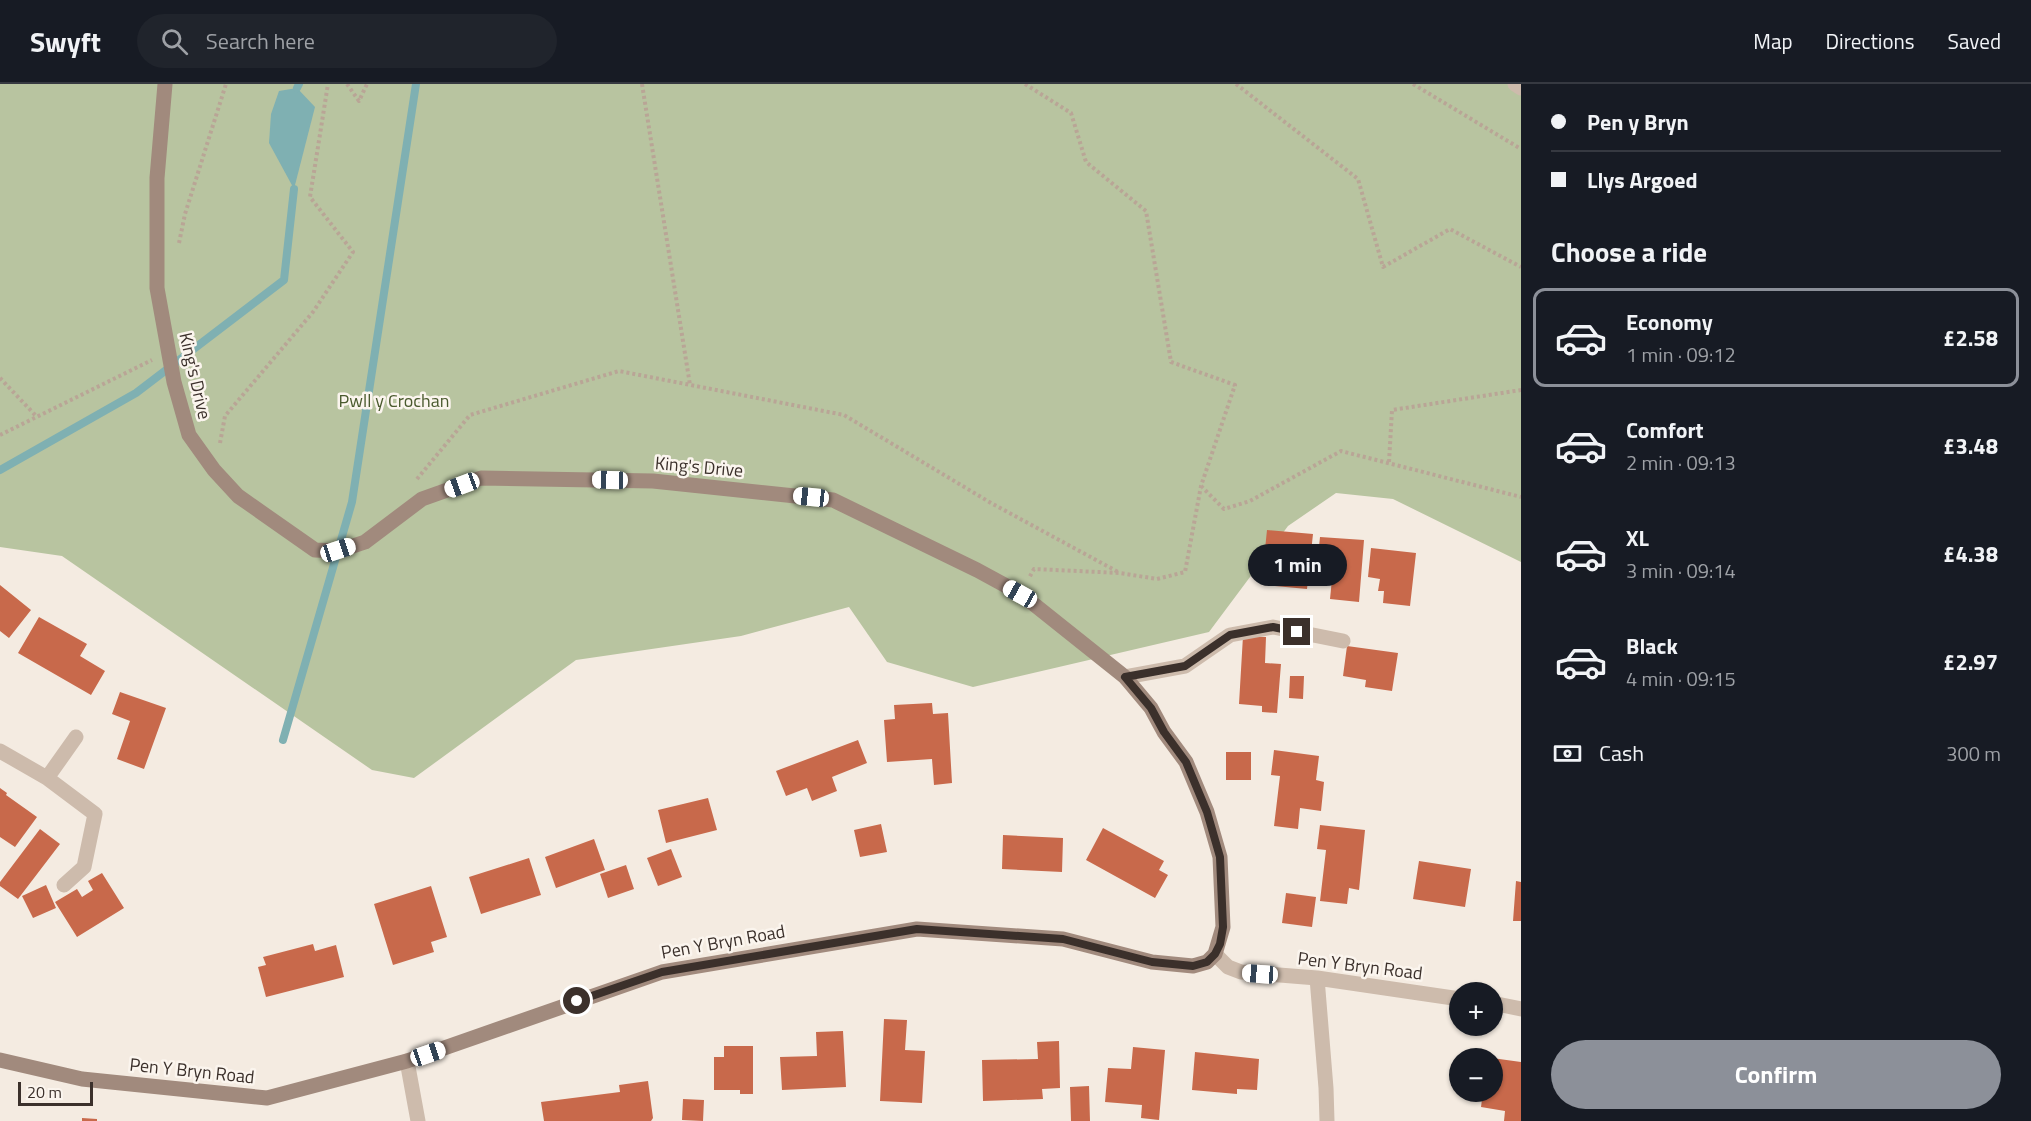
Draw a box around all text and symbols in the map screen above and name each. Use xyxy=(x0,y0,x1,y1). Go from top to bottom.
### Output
search box xyxy=(137,14,557,68)
text: Swyft xyxy=(30,20,101,63)
text: Search here xyxy=(206,24,315,58)
icon: search xyxy=(158,25,191,58)
text: Map xyxy=(1753,25,1793,57)
text: Directions xyxy=(1826,25,1915,57)
text: Saved xyxy=(1948,25,2001,57)
text: Pen y Bryn xyxy=(1587,105,1689,139)
text: Llys Argoed xyxy=(1587,163,1698,197)
text: Choose a ride xyxy=(1551,231,1707,272)
text: Economy xyxy=(1626,305,1713,339)
icon: car xyxy=(1554,311,1608,365)
text: £2.58 xyxy=(1943,321,1998,355)
street label: King's Drive xyxy=(172,330,219,422)
text: 1 min · 09:12 xyxy=(1626,339,1736,370)
park label: Pwll y Crochan xyxy=(339,387,449,414)
text: Comfort xyxy=(1626,413,1704,447)
icon: car xyxy=(1554,419,1608,473)
text: £3.48 xyxy=(1943,429,1998,463)
text: 2 min · 09:13 xyxy=(1626,447,1736,478)
street label: King's Drive xyxy=(654,449,744,484)
car xyxy=(442,470,482,500)
car xyxy=(592,471,628,489)
car xyxy=(792,486,830,508)
text: XL xyxy=(1626,521,1649,555)
icon: car xyxy=(1554,527,1608,581)
car xyxy=(318,536,358,564)
text: £4.38 xyxy=(1943,537,1998,571)
callout: 1 min xyxy=(1248,545,1346,587)
text: 1 min xyxy=(1273,549,1322,580)
text: 3 min · 09:14 xyxy=(1626,555,1736,586)
car xyxy=(1000,577,1040,611)
route end xyxy=(1283,618,1310,645)
text: Black xyxy=(1626,629,1678,663)
icon: car xyxy=(1554,635,1608,689)
text: £2.97 xyxy=(1943,645,1998,679)
text: 4 min · 09:15 xyxy=(1626,663,1736,694)
text: Cash xyxy=(1599,736,1644,770)
icon: cash xyxy=(1551,737,1584,770)
text: 300 m xyxy=(1946,738,2001,769)
street label: Pen Y Bryn Road xyxy=(659,917,787,966)
street label: Pen Y Bryn Road xyxy=(1296,944,1424,987)
car xyxy=(1241,964,1279,984)
map controls xyxy=(1449,982,1503,1102)
button: + xyxy=(1449,982,1503,1036)
route start xyxy=(563,987,590,1014)
car xyxy=(408,1040,448,1068)
button: Confirm xyxy=(1551,1040,2001,1109)
button: − xyxy=(1449,1048,1503,1102)
street label: Pen Y Bryn Road xyxy=(128,1051,256,1090)
scale bar xyxy=(18,1079,93,1106)
text: 20 m xyxy=(27,1080,62,1104)

